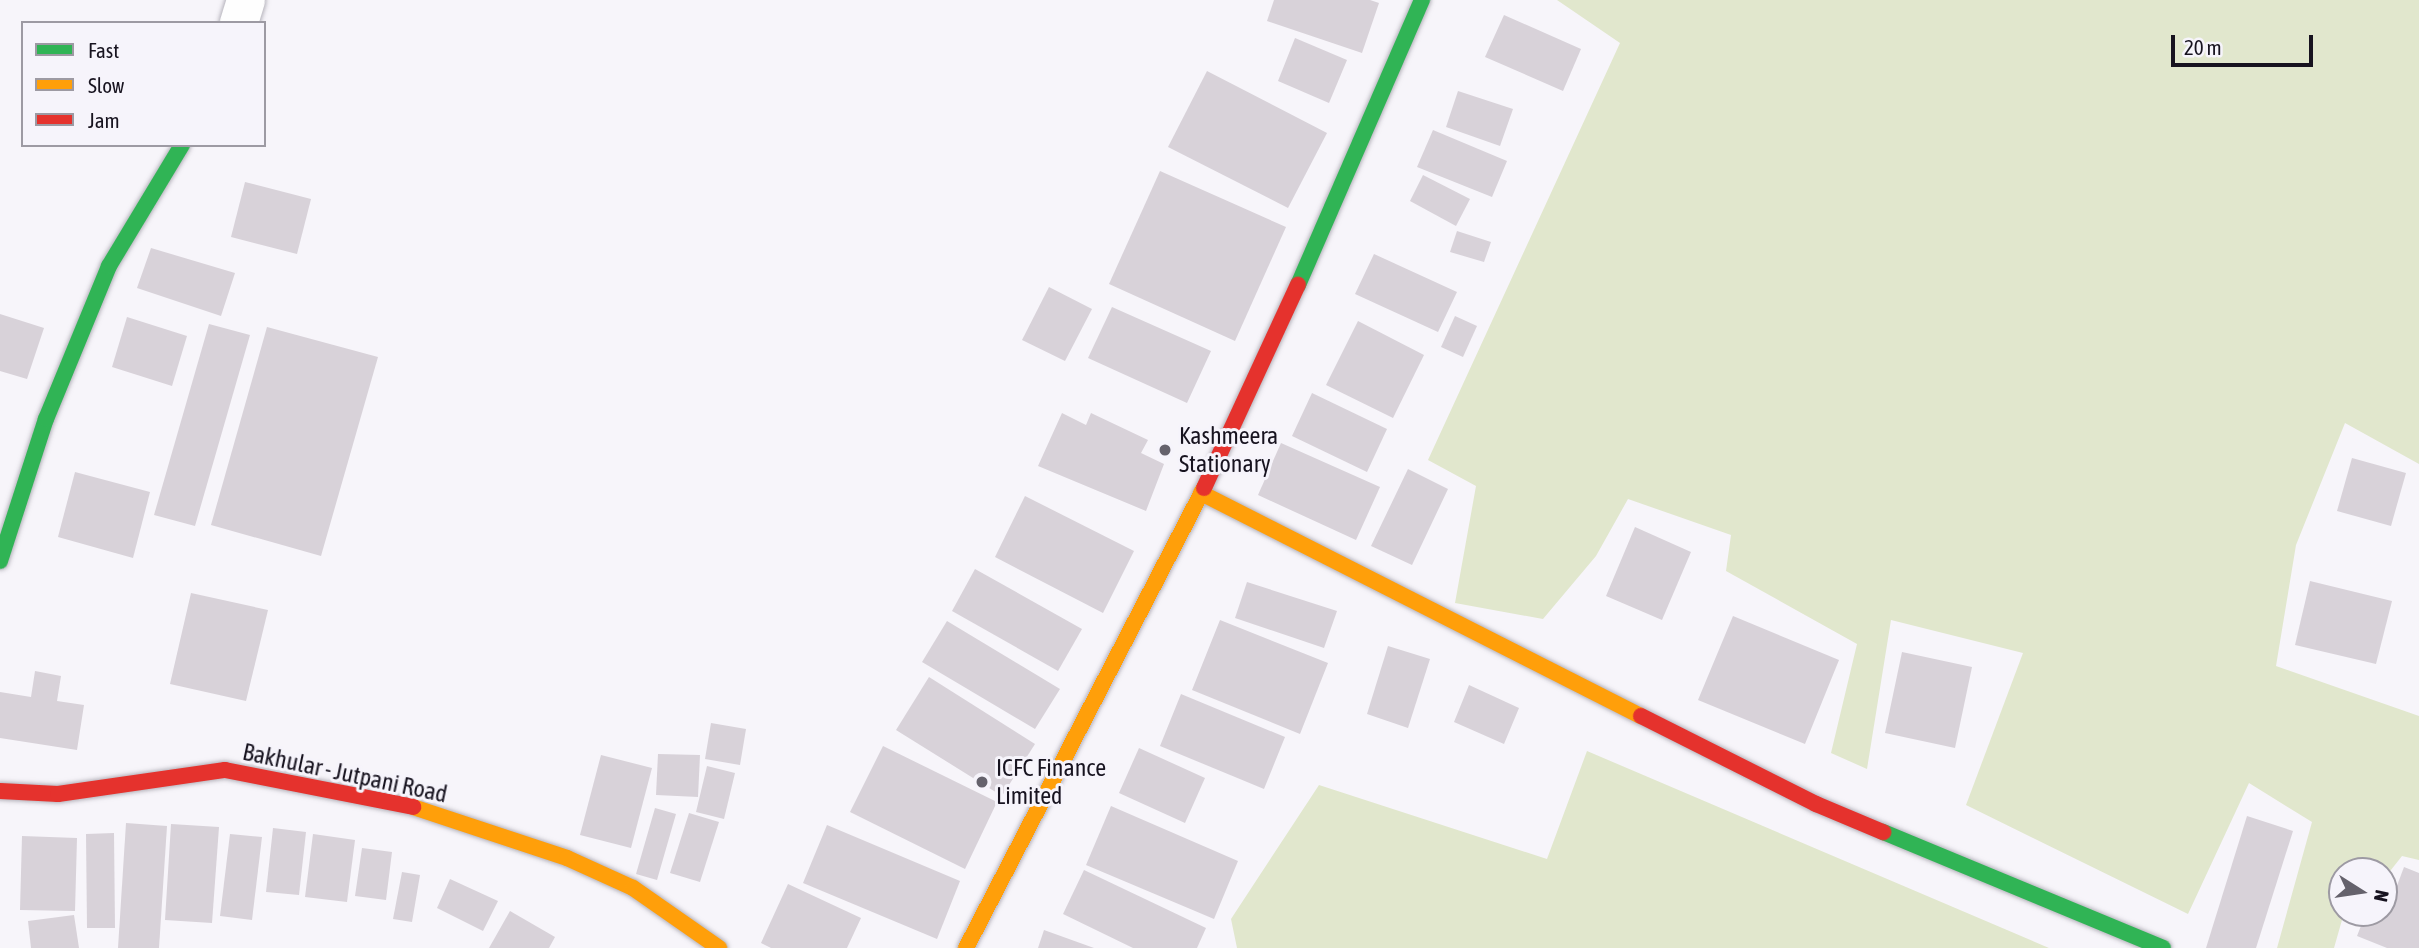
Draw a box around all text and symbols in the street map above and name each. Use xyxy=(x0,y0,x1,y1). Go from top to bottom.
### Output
legend xyxy=(21,21,266,147)
scale bar xyxy=(2174,21,2316,65)
text: 20 m xyxy=(2184,35,2222,59)
text: Fast xyxy=(88,38,119,62)
text: Slow xyxy=(88,73,124,97)
text: Jam xyxy=(88,108,120,132)
place label: Kashmeera Stationary xyxy=(1179,422,1278,478)
marker: Kashmeera Stationary xyxy=(1157,442,1173,458)
street label: Bakhular - Jutpani Road xyxy=(240,737,450,809)
place label: ICFC Finance Limited xyxy=(996,754,1106,810)
marker: ICFC Finance Limited xyxy=(974,774,990,790)
north arrow xyxy=(2328,857,2398,927)
text: N xyxy=(2370,888,2394,904)

